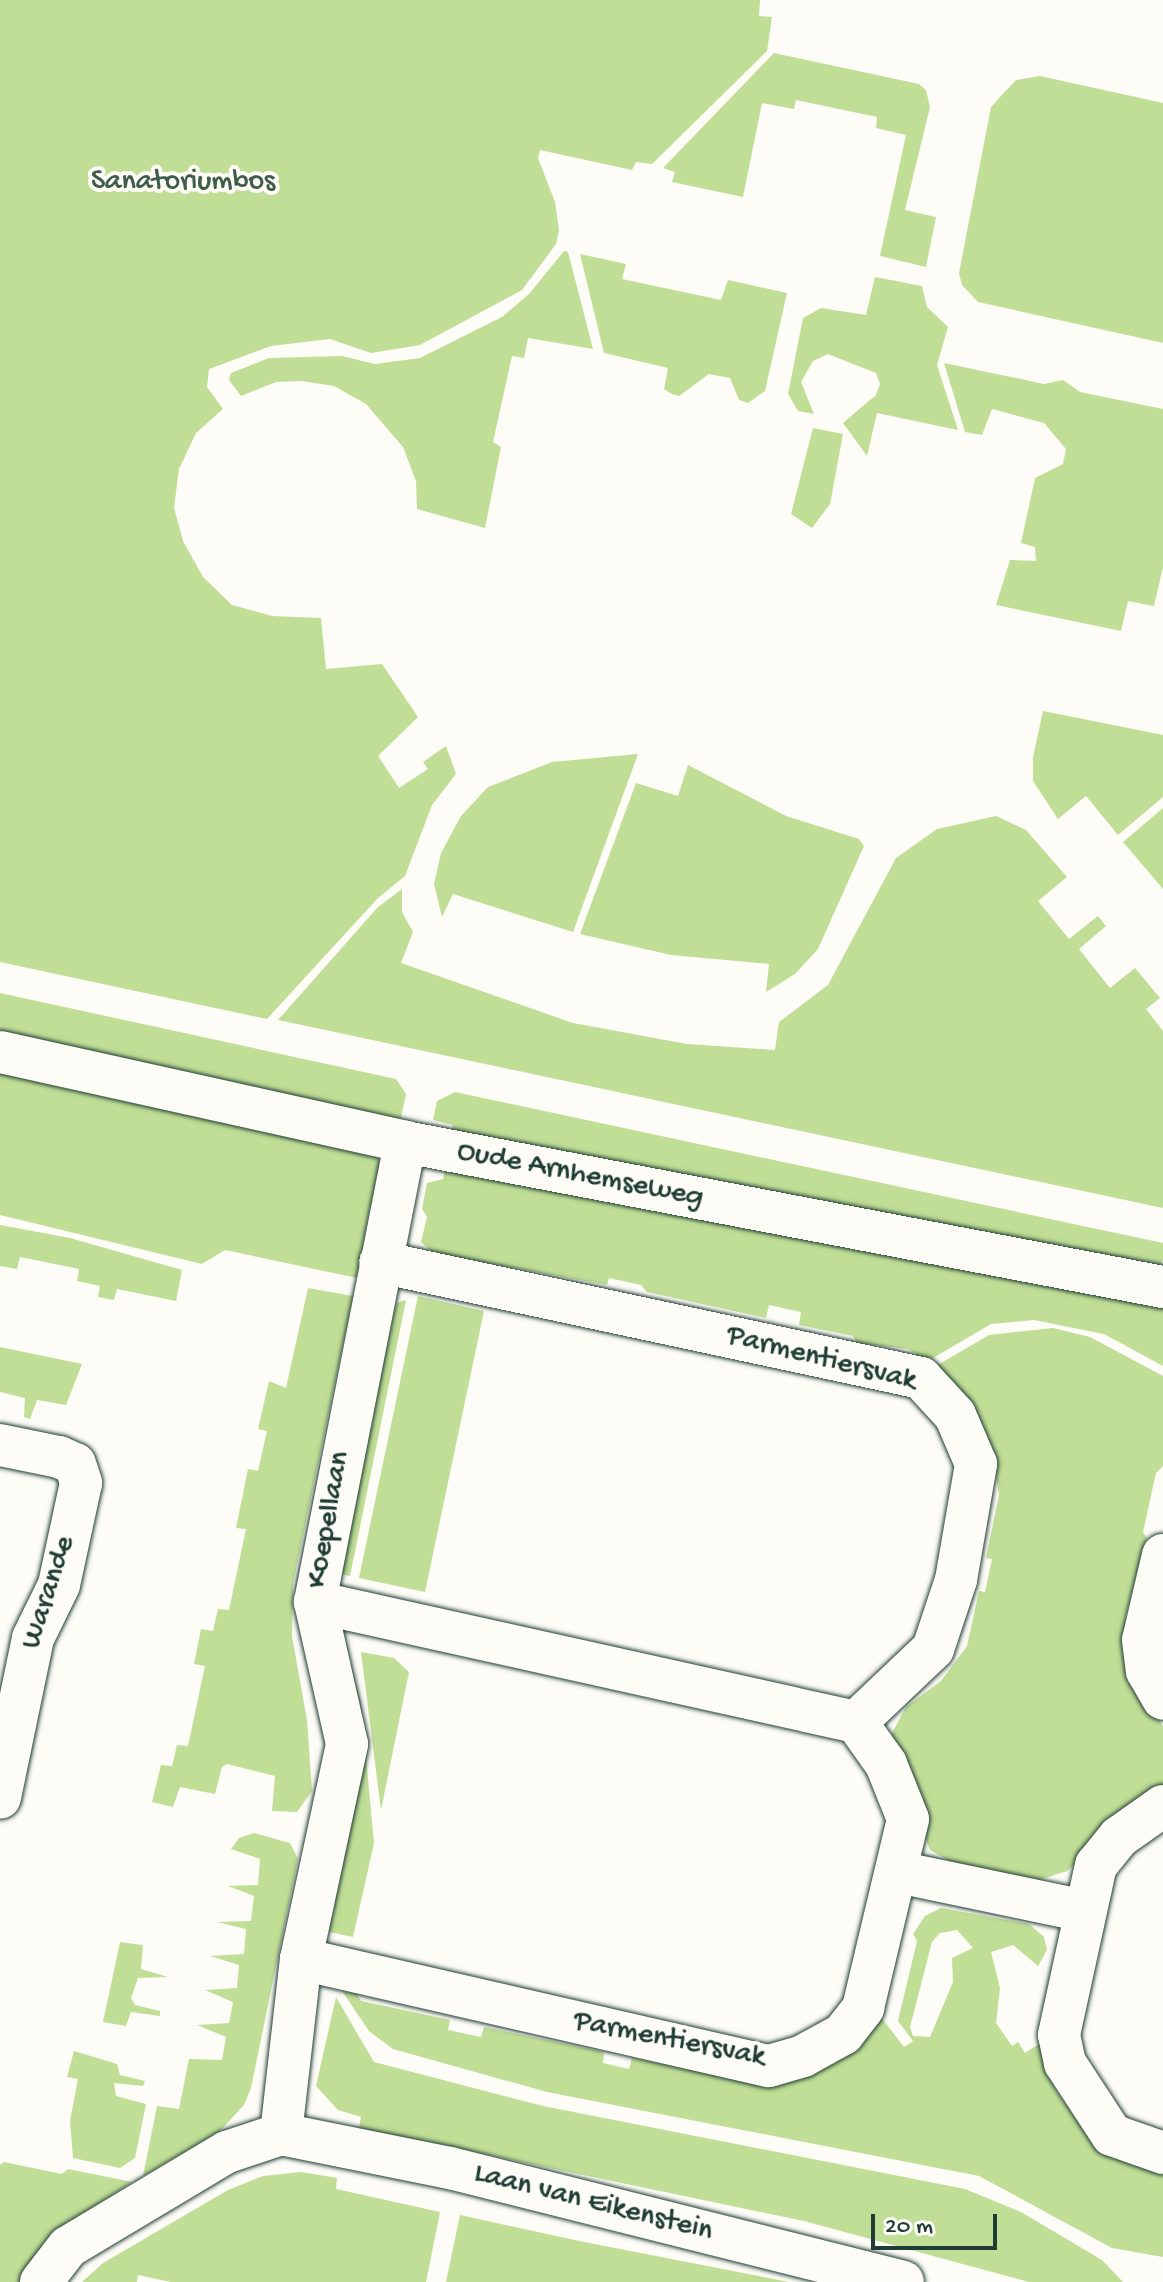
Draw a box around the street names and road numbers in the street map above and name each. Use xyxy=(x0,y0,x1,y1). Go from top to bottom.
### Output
street label: Oude Arnhemseweg xyxy=(454,1134,706,1218)
street label: Parmentiersvak xyxy=(723,1319,919,1401)
street label: Koepellaan xyxy=(300,1449,360,1591)
street label: Warande xyxy=(15,1532,85,1654)
street label: Parmentiersvak xyxy=(570,2005,768,2077)
street label: Laan van Eikenstein xyxy=(470,2157,716,2251)

